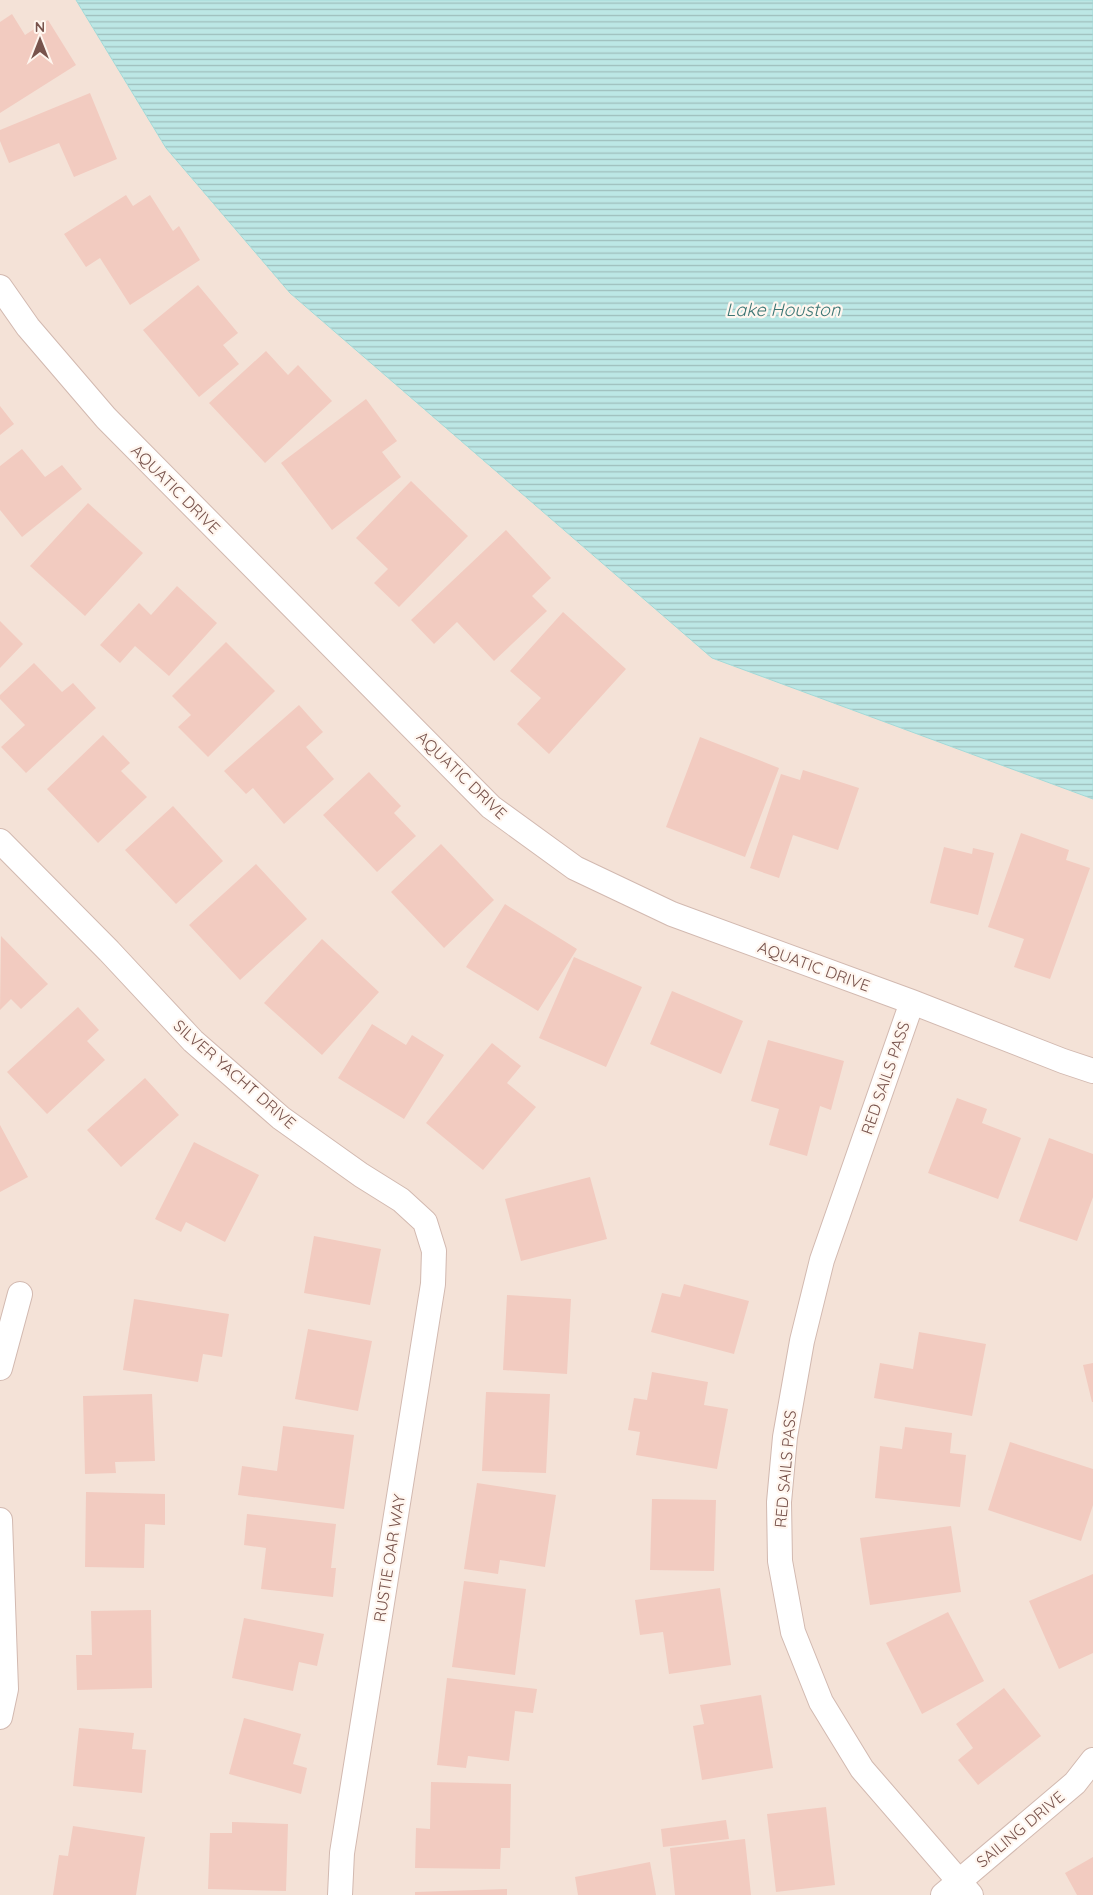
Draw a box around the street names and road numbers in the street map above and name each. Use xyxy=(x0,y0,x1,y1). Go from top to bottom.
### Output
street label: AQUATIC DRIVE xyxy=(127,440,225,538)
street label: AQUATIC DRIVE xyxy=(413,727,511,823)
street label: AQUATIC DRIVE xyxy=(755,936,873,996)
street label: SILVER YACHT DRIVE xyxy=(170,1015,300,1133)
street label: RED SAILS PASS xyxy=(856,1019,914,1137)
street label: RED SAILS PASS xyxy=(770,1409,800,1529)
street label: RUSTIE OAR WAY xyxy=(369,1493,409,1623)
street label: SAILING DRIVE xyxy=(972,1786,1068,1872)

